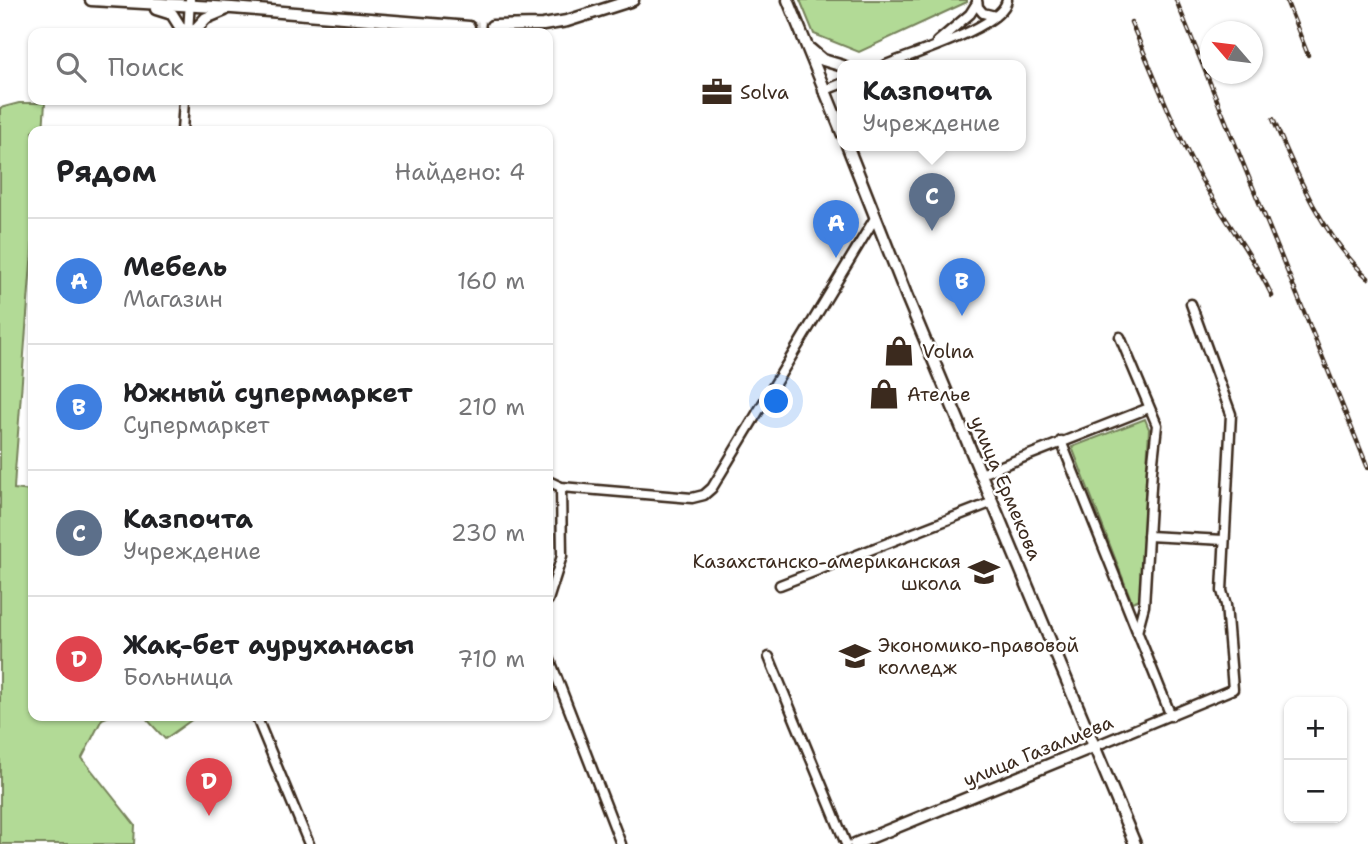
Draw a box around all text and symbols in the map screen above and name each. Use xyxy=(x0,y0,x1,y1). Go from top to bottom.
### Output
north arrow xyxy=(1200,21,1263,84)
search box xyxy=(28,28,553,105)
icon: search xyxy=(52,48,90,86)
text: Поиск xyxy=(108,49,184,84)
popup xyxy=(837,60,1026,151)
text: Казпочта xyxy=(862,73,992,108)
office icon: Solva xyxy=(700,75,734,109)
place label: Solva xyxy=(740,80,789,105)
text: Учреждение xyxy=(862,108,1001,138)
text: Рядом xyxy=(56,151,156,192)
text: Найдено: 4 xyxy=(395,157,525,187)
pin: C xyxy=(909,173,955,231)
pin: A xyxy=(813,200,859,258)
text: Мебель xyxy=(123,249,227,284)
pin: B xyxy=(939,258,985,316)
text: A xyxy=(70,266,88,296)
text: 160 m xyxy=(457,266,525,296)
text: Магазин xyxy=(123,284,223,314)
shop icon: Volna xyxy=(882,334,916,368)
place label: Volna xyxy=(922,339,974,364)
text: Южный супермаркет xyxy=(123,375,413,410)
shop icon: Ателье xyxy=(867,377,901,411)
place label: Ателье xyxy=(907,382,971,407)
your location xyxy=(759,384,793,418)
text: B xyxy=(72,392,86,422)
text: 210 m xyxy=(457,392,525,422)
text: Супермаркет xyxy=(123,410,270,440)
street label: улица Ермекова xyxy=(964,412,1048,564)
text: Казпочта xyxy=(123,501,253,536)
text: C xyxy=(72,518,86,548)
text: 230 m xyxy=(451,518,525,548)
text: Учреждение xyxy=(123,536,261,566)
place label: Казахстанско-американская школа xyxy=(693,549,961,596)
school or university icon: Казахстанско-американская школа xyxy=(967,555,1001,589)
text: Жақ-бет ауруханасы xyxy=(123,627,414,662)
place label: Экономико-правовой колледж xyxy=(878,633,1079,680)
school or university icon: Экономико-правовой колледж xyxy=(838,639,872,673)
text: D xyxy=(71,644,87,674)
text: 710 m xyxy=(457,644,525,674)
text: Больница xyxy=(123,662,233,692)
map controls xyxy=(1284,697,1347,823)
button: + xyxy=(1284,697,1347,760)
street label: улица Газалиева xyxy=(959,709,1117,792)
pin: D xyxy=(186,758,232,816)
button: − xyxy=(1284,760,1347,823)

